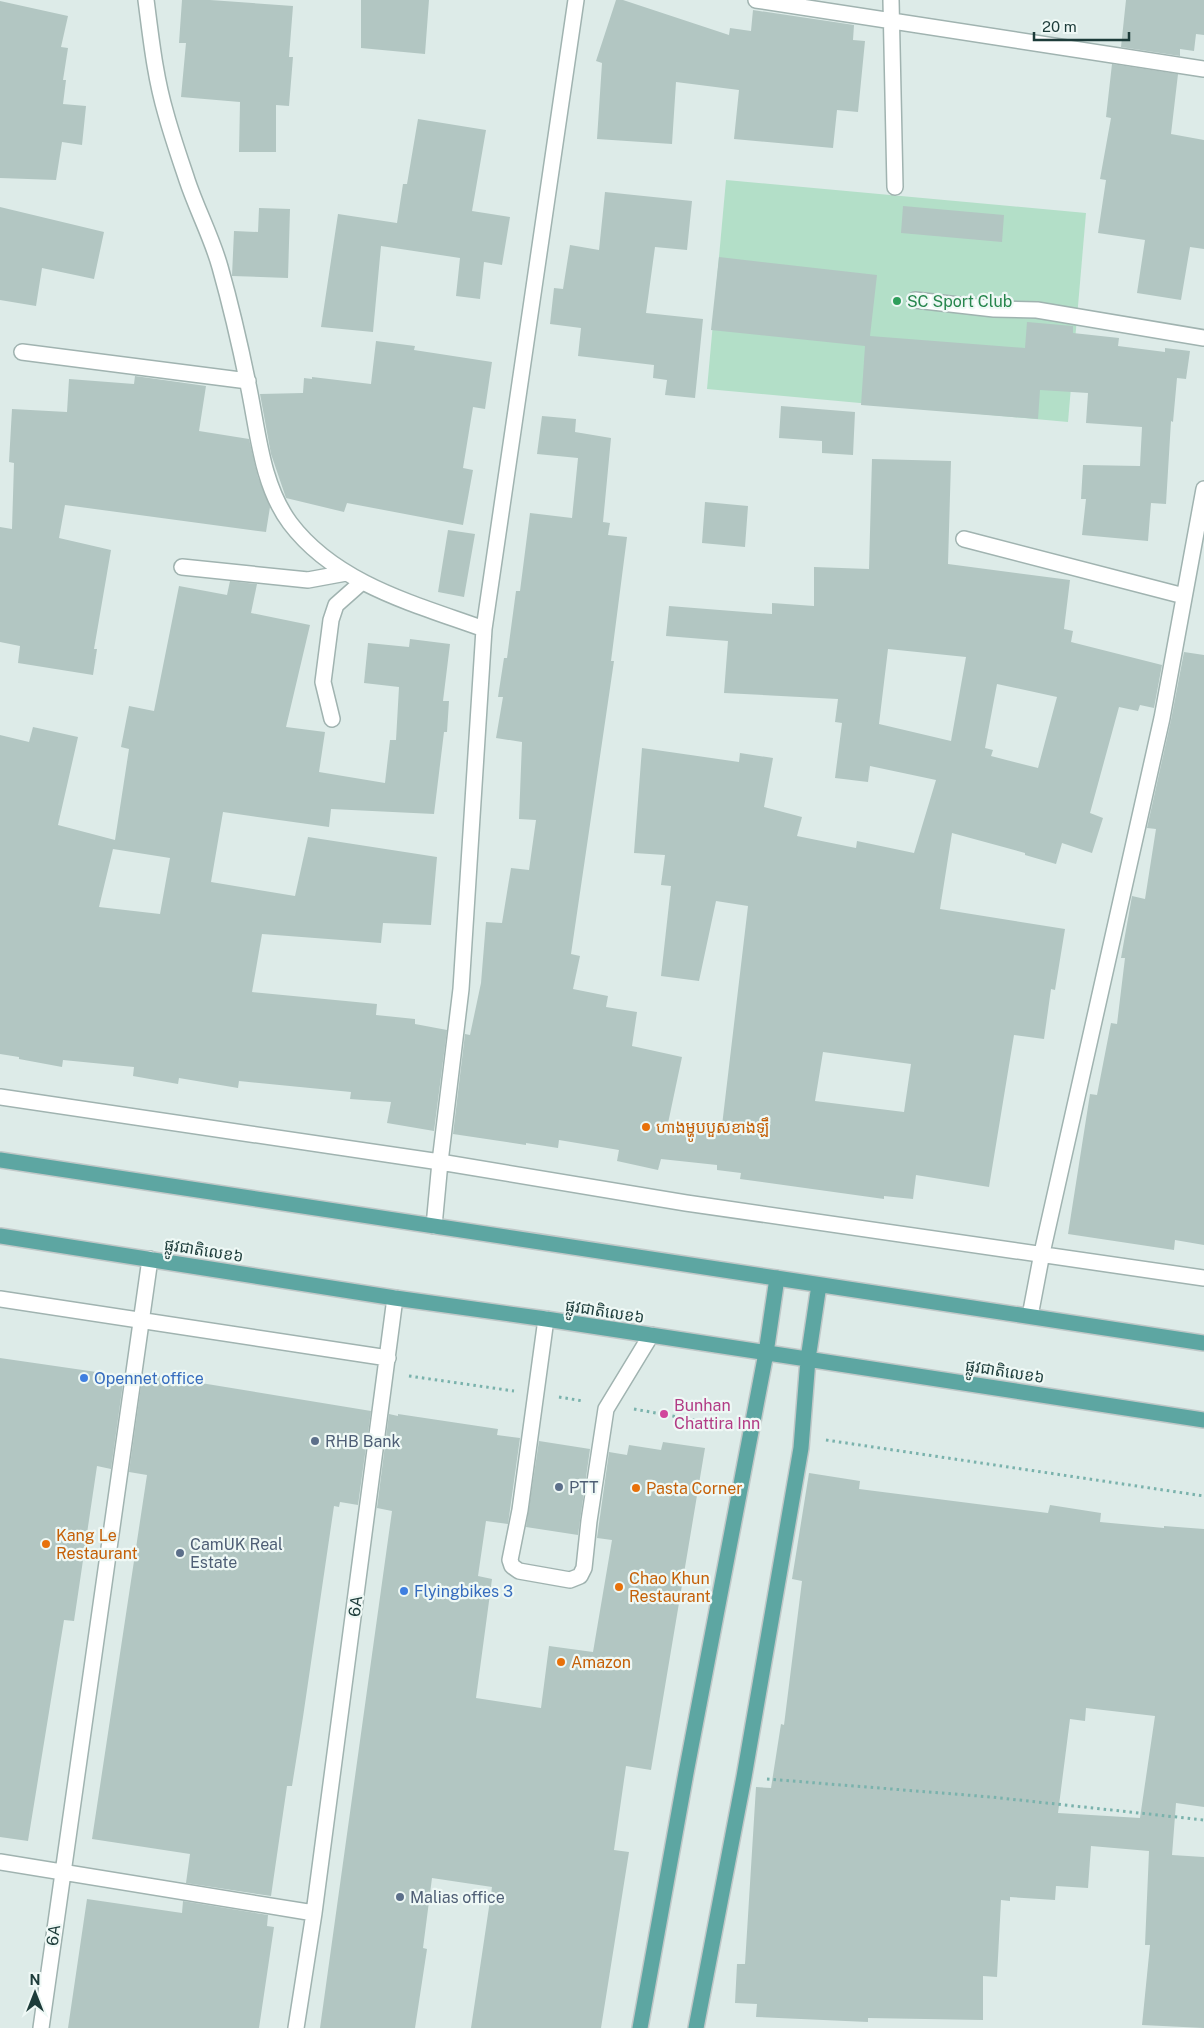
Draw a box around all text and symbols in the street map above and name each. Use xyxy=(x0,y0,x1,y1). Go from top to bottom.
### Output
scale bar xyxy=(1034,10,1129,42)
text: 20 m xyxy=(1042,18,1077,35)
place label: SC Sport Club xyxy=(907,292,1012,311)
marker: SC Sport Club xyxy=(891,295,903,307)
place label: ហាងម្ហូបបួសខាងឡឹ xyxy=(656,1117,769,1142)
marker: ហាងម្ហូបបួសខាងឡឹ xyxy=(640,1121,652,1133)
street label: ផ្លូវជាតិលេខ៦ xyxy=(162,1235,245,1271)
street label: ផ្លូវជាតិលេខ៦ xyxy=(563,1296,646,1332)
street label: ផ្លូវជាតិលេខ៦ xyxy=(963,1356,1046,1392)
place label: Opennet office xyxy=(94,1369,204,1388)
marker: Opennet office xyxy=(78,1372,90,1384)
place label: Bunhan Chattira Inn xyxy=(674,1396,760,1433)
marker: Bunhan Chattira Inn xyxy=(658,1408,670,1420)
place label: RHB Bank xyxy=(325,1432,401,1451)
marker: RHB Bank xyxy=(309,1435,321,1447)
place label: PTT xyxy=(569,1478,599,1497)
place label: Pasta Corner xyxy=(646,1479,742,1498)
marker: PTT xyxy=(553,1481,565,1493)
marker: Pasta Corner xyxy=(630,1482,642,1494)
place label: Kang Le Restaurant xyxy=(56,1526,138,1563)
place label: CamUK Real Estate xyxy=(190,1535,283,1572)
marker: Kang Le Restaurant xyxy=(40,1538,52,1550)
marker: CamUK Real Estate xyxy=(174,1547,186,1559)
place label: Chao Khun Restaurant xyxy=(629,1569,711,1606)
marker: Chao Khun Restaurant xyxy=(613,1581,625,1593)
place label: Flyingbikes 3 xyxy=(414,1582,513,1601)
marker: Flyingbikes 3 xyxy=(398,1585,410,1597)
street label: 6A xyxy=(345,1594,366,1618)
place label: Amazon xyxy=(571,1653,631,1672)
marker: Amazon xyxy=(555,1656,567,1668)
place label: Malias office xyxy=(410,1888,505,1907)
marker: Malias office xyxy=(394,1891,406,1903)
street label: 6A xyxy=(43,1923,64,1947)
north arrow xyxy=(10,1968,60,2018)
text: N xyxy=(30,1972,40,1988)

